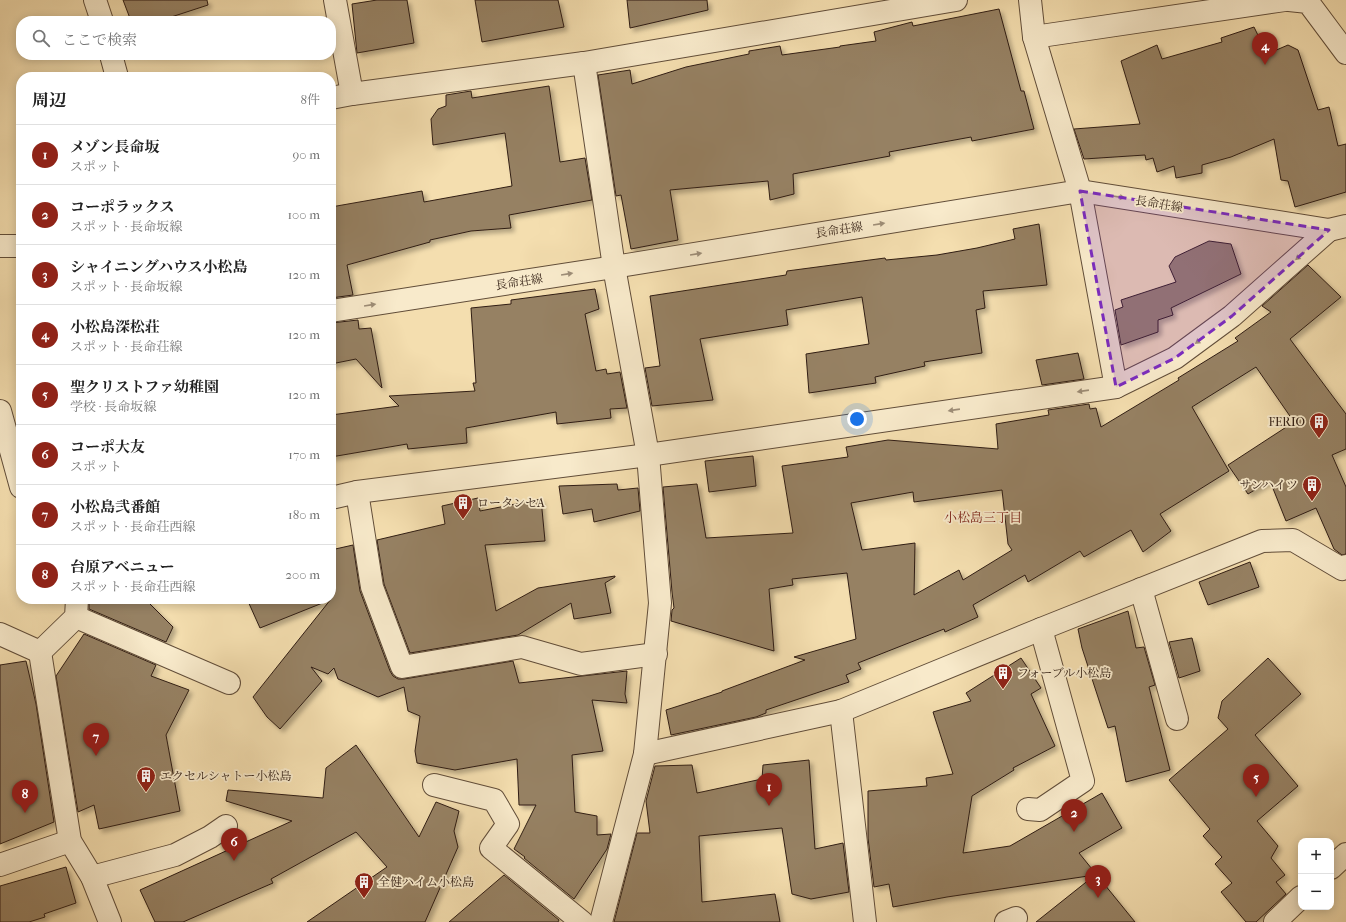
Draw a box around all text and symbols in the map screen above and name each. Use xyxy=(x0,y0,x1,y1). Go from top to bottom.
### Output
search box xyxy=(16,16,336,60)
icon: search xyxy=(30,27,52,49)
text: ここで検索 xyxy=(62,31,137,49)
pin: 4 xyxy=(1252,32,1278,65)
text: 周辺 xyxy=(32,90,66,110)
text: 8件 xyxy=(300,92,320,107)
text: メゾン長命坂 xyxy=(70,138,160,156)
text: 1 xyxy=(43,147,47,162)
text: 90 m xyxy=(292,147,320,162)
text: スポット xyxy=(70,159,122,174)
street label: 長命荘線 xyxy=(1134,193,1184,215)
one-way arrow xyxy=(1113,194,1125,200)
text: コーポラックス xyxy=(70,198,175,216)
text: 2 xyxy=(42,207,48,222)
text: 100 m xyxy=(287,207,320,222)
one-way arrow xyxy=(1241,215,1253,221)
text: スポット · 長命坂線 xyxy=(70,219,182,234)
street label: 長命荘線 xyxy=(814,219,864,241)
one-way arrow xyxy=(873,221,885,227)
one-way arrow xyxy=(689,250,702,256)
one-way arrow xyxy=(1294,252,1305,261)
text: シャイニングハウス小松島 xyxy=(70,258,247,276)
text: 3 xyxy=(42,267,48,282)
text: 120 m xyxy=(288,267,320,282)
street label: 長命荘線 xyxy=(494,271,544,293)
one-way arrow xyxy=(561,271,573,277)
text: スポット · 長命坂線 xyxy=(70,279,182,294)
one-way arrow xyxy=(363,302,376,308)
text: 小松島深松荘 xyxy=(70,318,160,336)
text: 4 xyxy=(41,327,49,342)
text: 120 m xyxy=(288,327,320,342)
one-way arrow xyxy=(1195,335,1205,343)
text: スポット · 長命荘線 xyxy=(70,339,182,354)
text: 聖クリストファ幼稚園 xyxy=(70,378,219,396)
text: 5 xyxy=(42,387,48,402)
text: 120 m xyxy=(288,387,320,402)
one-way arrow xyxy=(1077,388,1089,394)
text: 学校 · 長命坂線 xyxy=(70,399,156,414)
one-way arrow xyxy=(948,407,960,413)
your location xyxy=(847,409,867,429)
building icon: FERIO xyxy=(1308,411,1330,439)
place label: FERIO xyxy=(1269,415,1305,429)
text: コーポ大友 xyxy=(70,438,145,456)
text: 6 xyxy=(41,447,49,462)
text: 170 m xyxy=(288,447,320,462)
text: スポット xyxy=(70,459,122,474)
building icon: サンハイツ xyxy=(1301,474,1323,502)
place label: サンハイツ xyxy=(1239,478,1298,492)
building icon: ロータンセA xyxy=(452,492,474,520)
place label: ロータンセA xyxy=(477,496,545,510)
text: 小松島弐番館 xyxy=(70,498,160,516)
text: 7 xyxy=(42,507,48,522)
text: 180 m xyxy=(288,507,320,522)
district label: 小松島三丁目 xyxy=(944,510,1022,525)
text: スポット · 長命荘西線 xyxy=(70,519,195,534)
text: 台原アベニュー xyxy=(70,558,174,576)
text: 8 xyxy=(42,567,48,582)
text: 200 m xyxy=(285,567,320,582)
text: スポット · 長命荘西線 xyxy=(70,579,195,594)
building icon: フォーブル小松島 xyxy=(992,662,1014,690)
place label: フォーブル小松島 xyxy=(1017,666,1111,680)
pin: 7 xyxy=(83,723,109,756)
pin: 5 xyxy=(1243,764,1269,797)
building icon: エクセルシャトー小松島 xyxy=(135,765,157,793)
place label: エクセルシャトー小松島 xyxy=(160,769,291,783)
pin: 1 xyxy=(756,773,782,806)
pin: 8 xyxy=(12,780,38,813)
pin: 2 xyxy=(1061,799,1087,832)
pin: 6 xyxy=(221,828,247,861)
map controls xyxy=(1298,838,1334,910)
button: + xyxy=(1298,838,1334,874)
pin: 3 xyxy=(1085,865,1111,898)
building icon: 全健ハイム小松島 xyxy=(353,871,375,899)
button: − xyxy=(1298,874,1334,910)
place label: 全健ハイム小松島 xyxy=(378,875,474,889)

